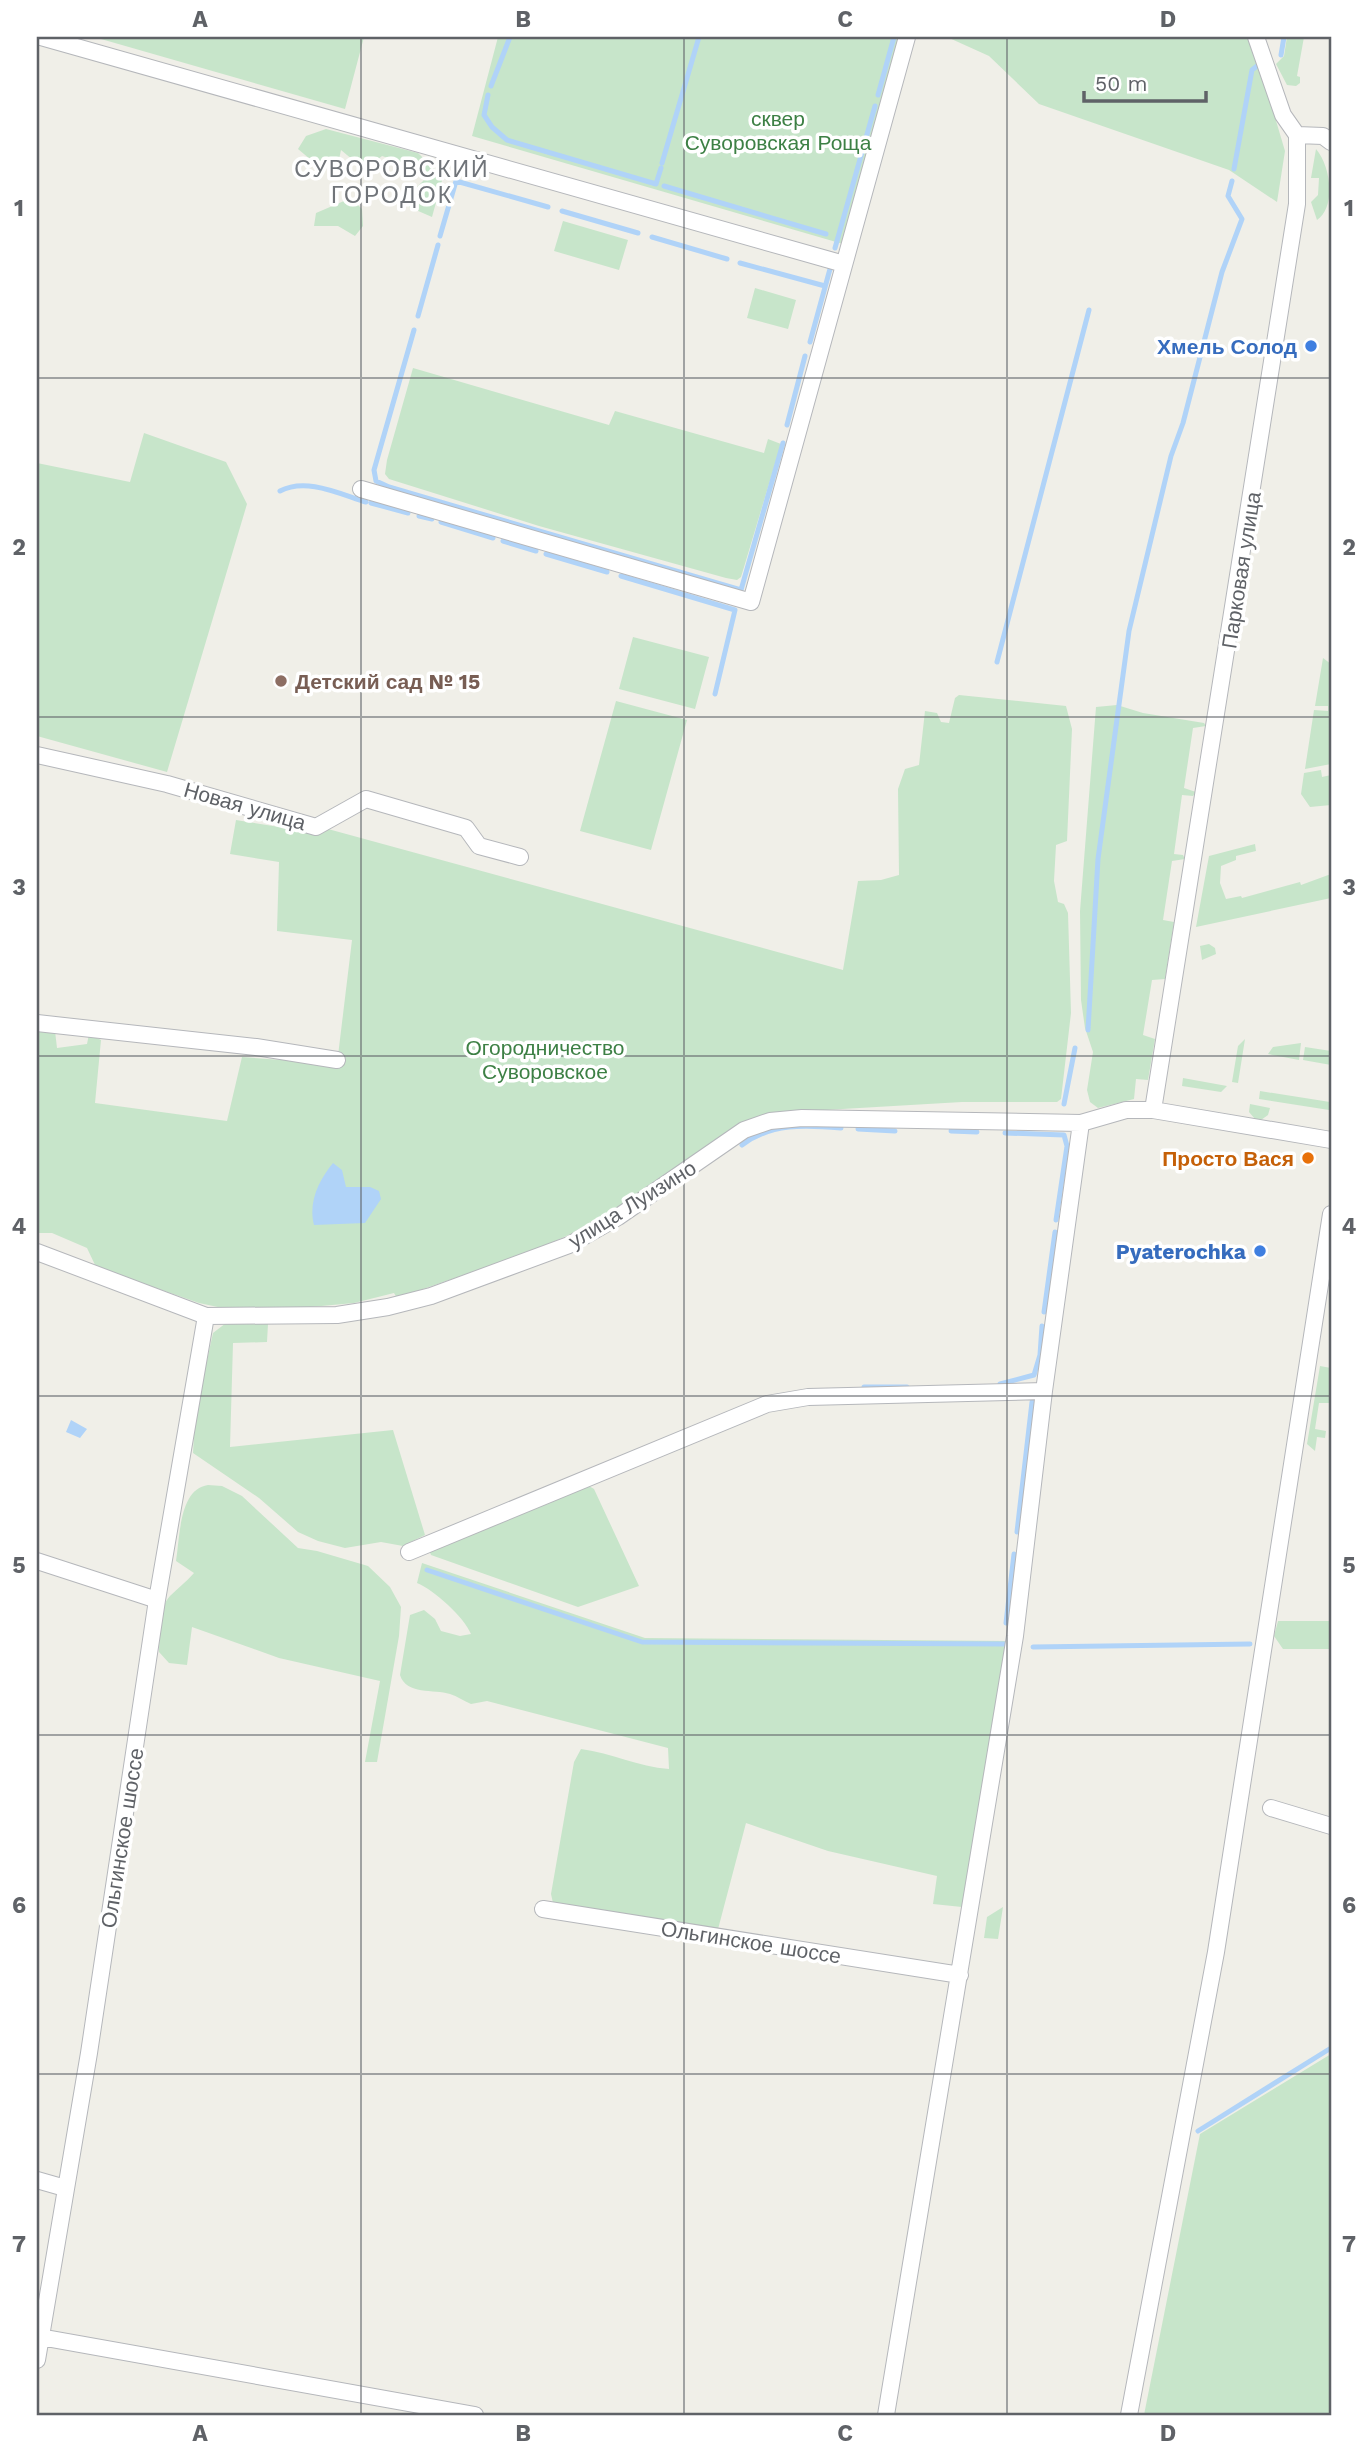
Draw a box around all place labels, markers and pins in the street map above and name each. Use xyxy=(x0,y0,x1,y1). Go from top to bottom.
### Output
place label: Хмель Солод xyxy=(1157,334,1297,359)
marker: Хмель Солод xyxy=(1303,338,1319,354)
place label: Детский сад № 15 xyxy=(295,669,480,694)
marker: Детский сад № 15 xyxy=(273,673,289,689)
place label: Просто Вася xyxy=(1162,1146,1294,1171)
marker: Просто Вася xyxy=(1300,1150,1316,1166)
place label: Pyaterochka xyxy=(1116,1239,1247,1264)
marker: Pyaterochka xyxy=(1252,1243,1268,1259)

